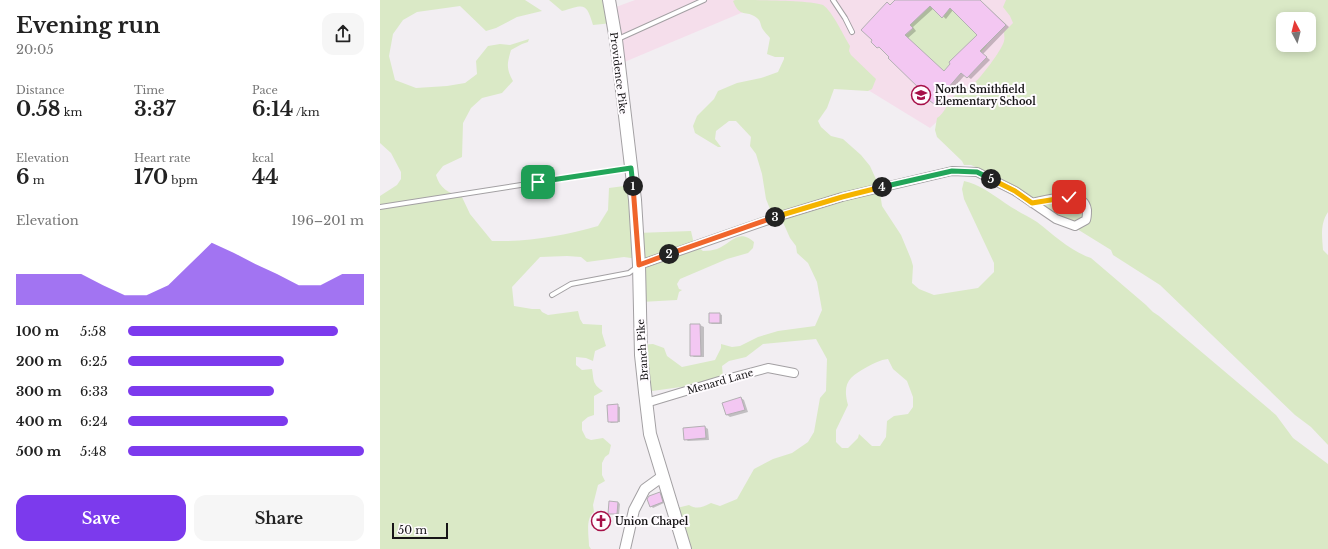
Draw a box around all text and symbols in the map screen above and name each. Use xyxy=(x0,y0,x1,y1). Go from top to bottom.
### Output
text: Evening run xyxy=(16,12,160,39)
north arrow xyxy=(1276,12,1316,52)
map controls xyxy=(1276,12,1316,52)
button: share xyxy=(322,13,364,55)
street label: Providence Pike xyxy=(607,31,630,115)
text: 20:05 xyxy=(16,41,54,58)
text: Distance xyxy=(16,83,65,97)
text: Time xyxy=(134,83,164,97)
text: Pace xyxy=(252,83,278,97)
place label: North Smithfield Elementary School xyxy=(935,83,1036,108)
school or university icon: North Smithfield Elementary School xyxy=(910,84,932,106)
text: 0.58 xyxy=(16,97,61,121)
text: 3:37 xyxy=(134,97,175,121)
text: 6:14 xyxy=(252,97,293,121)
text: km xyxy=(61,105,82,119)
text: /km xyxy=(293,105,320,119)
text: Elevation xyxy=(16,151,69,165)
text: Heart rate xyxy=(134,151,191,165)
text: kcal xyxy=(252,151,274,165)
text: 6 xyxy=(16,165,29,189)
text: 170 xyxy=(134,165,168,189)
text: 44 xyxy=(252,165,279,189)
pin xyxy=(521,165,555,199)
pin: 5 xyxy=(981,169,1001,189)
icon: arrive xyxy=(527,171,549,193)
text: 5 xyxy=(988,172,994,186)
text: m xyxy=(29,173,44,187)
text: bpm xyxy=(168,173,198,187)
pin: 1 xyxy=(623,176,643,196)
pin: 4 xyxy=(872,177,892,197)
text: 1 xyxy=(631,179,635,193)
text: 4 xyxy=(878,180,886,194)
pin xyxy=(1052,180,1086,214)
icon: check xyxy=(1058,186,1080,208)
pin: 3 xyxy=(765,207,785,227)
text: 3 xyxy=(771,210,779,224)
text: Elevation xyxy=(16,212,79,229)
text: 196–201 m xyxy=(291,212,364,229)
pin: 2 xyxy=(659,244,679,264)
text: 2 xyxy=(665,247,673,261)
street label: Branch Pike xyxy=(634,318,651,381)
text: 100 m xyxy=(16,323,59,340)
text: 5:58 xyxy=(80,323,106,340)
text: 200 m xyxy=(16,353,62,370)
text: 6:25 xyxy=(80,353,107,370)
street label: Menard Lane xyxy=(685,366,755,397)
text: 300 m xyxy=(16,383,62,400)
text: 6:33 xyxy=(80,383,108,400)
text: 400 m xyxy=(16,413,62,430)
text: 6:24 xyxy=(80,413,108,430)
text: 500 m xyxy=(16,443,61,460)
text: 5:48 xyxy=(80,443,107,460)
button: Save xyxy=(16,495,186,541)
button: Share xyxy=(194,495,364,541)
church icon: Union Chapel xyxy=(590,510,612,532)
place label: Union Chapel xyxy=(615,515,689,528)
scale bar xyxy=(392,521,448,540)
text: 50 m xyxy=(398,523,427,537)

